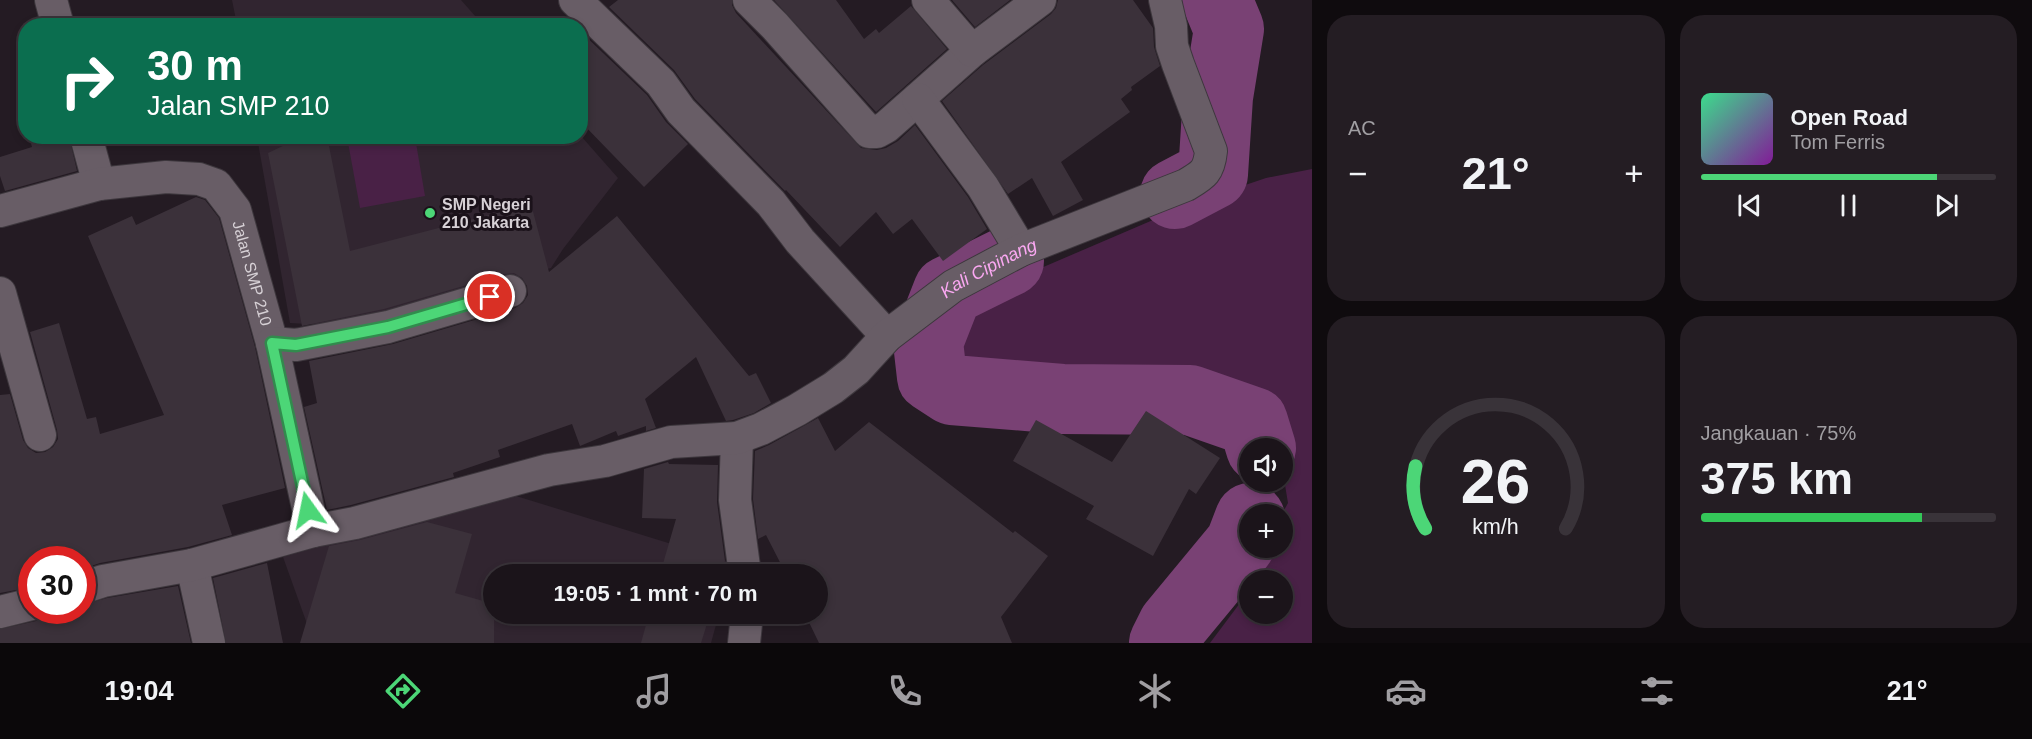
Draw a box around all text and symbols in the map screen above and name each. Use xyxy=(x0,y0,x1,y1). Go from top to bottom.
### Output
icon: right xyxy=(48,42,126,120)
text: 30 m xyxy=(147,42,243,89)
text: Jalan SMP 210 xyxy=(147,91,330,121)
text: Open Road xyxy=(1791,105,1908,130)
text: AC xyxy=(1348,117,1376,139)
text: Tom Ferris xyxy=(1791,131,1885,153)
text: 21° xyxy=(1462,148,1530,199)
text: − xyxy=(1348,155,1367,192)
text: + xyxy=(1624,155,1644,192)
icon: previous xyxy=(1733,189,1766,222)
icon: pause xyxy=(1832,189,1865,222)
icon: next xyxy=(1930,189,1963,222)
place label: SMP Negeri 210 Jakarta xyxy=(442,196,531,231)
marker: SMP Negeri 210 Jakarta xyxy=(423,206,437,220)
street label: Jalan SMP 210 xyxy=(229,219,275,328)
water label: Kali Cipinang xyxy=(936,235,1039,302)
pin xyxy=(464,271,515,322)
icon: arrive xyxy=(473,280,506,313)
text: Jangkauan · 75% xyxy=(1701,422,1856,444)
map controls xyxy=(1239,438,1293,624)
button: sound xyxy=(1239,438,1293,492)
text: 26 xyxy=(1461,447,1530,516)
text: 375 km xyxy=(1701,453,1853,504)
position arrow xyxy=(276,478,340,542)
button: + xyxy=(1239,504,1293,558)
text: km/h xyxy=(1473,515,1519,539)
speed limit sign: 30 xyxy=(18,546,96,624)
button: − xyxy=(1239,570,1293,624)
text: 19:05 · 1 mnt · 70 m xyxy=(553,581,758,606)
icon: directions xyxy=(382,670,424,712)
icon: music xyxy=(633,670,675,712)
icon: phone xyxy=(884,670,926,712)
icon: climate xyxy=(1134,670,1176,712)
icon: car xyxy=(1385,670,1427,712)
icon: filters xyxy=(1636,670,1678,712)
text: 19:04 xyxy=(104,676,173,706)
text: 21° xyxy=(1887,676,1928,706)

